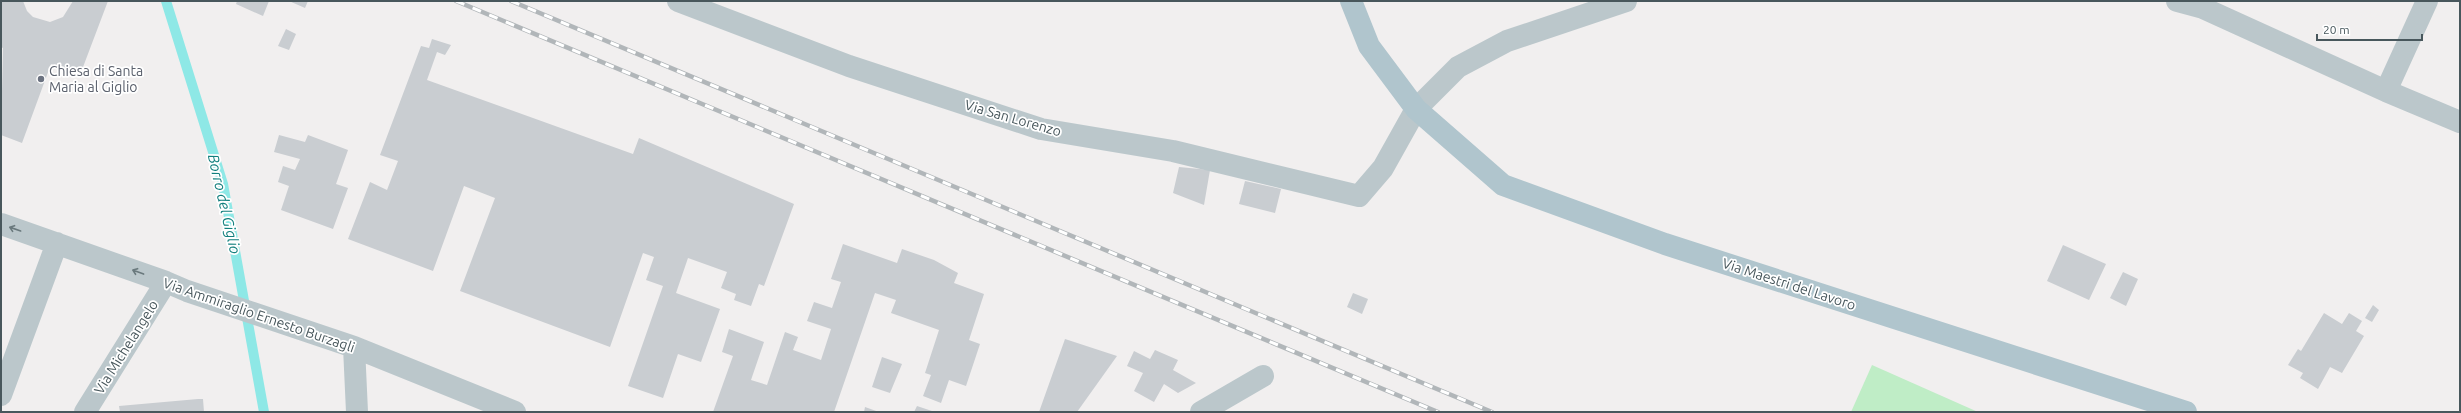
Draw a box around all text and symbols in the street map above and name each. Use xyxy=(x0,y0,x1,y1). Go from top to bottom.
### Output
scale bar xyxy=(2317,16,2422,42)
text: 20 m xyxy=(2323,23,2350,36)
place label: Chiesa di Santa Maria al Giglio xyxy=(49,63,143,95)
marker: Chiesa di Santa Maria al Giglio xyxy=(36,74,46,84)
street label: Via San Lorenzo xyxy=(963,97,1063,139)
water label: Borro del Giglio xyxy=(205,152,244,255)
one-way arrow xyxy=(9,224,21,232)
street label: Via Maestri del Lavoro xyxy=(1720,255,1858,313)
one-way arrow xyxy=(132,267,144,275)
street label: Via Ammiraglio Ernesto Burzagli xyxy=(161,275,357,355)
street label: Via Michelangelo xyxy=(91,297,161,397)

